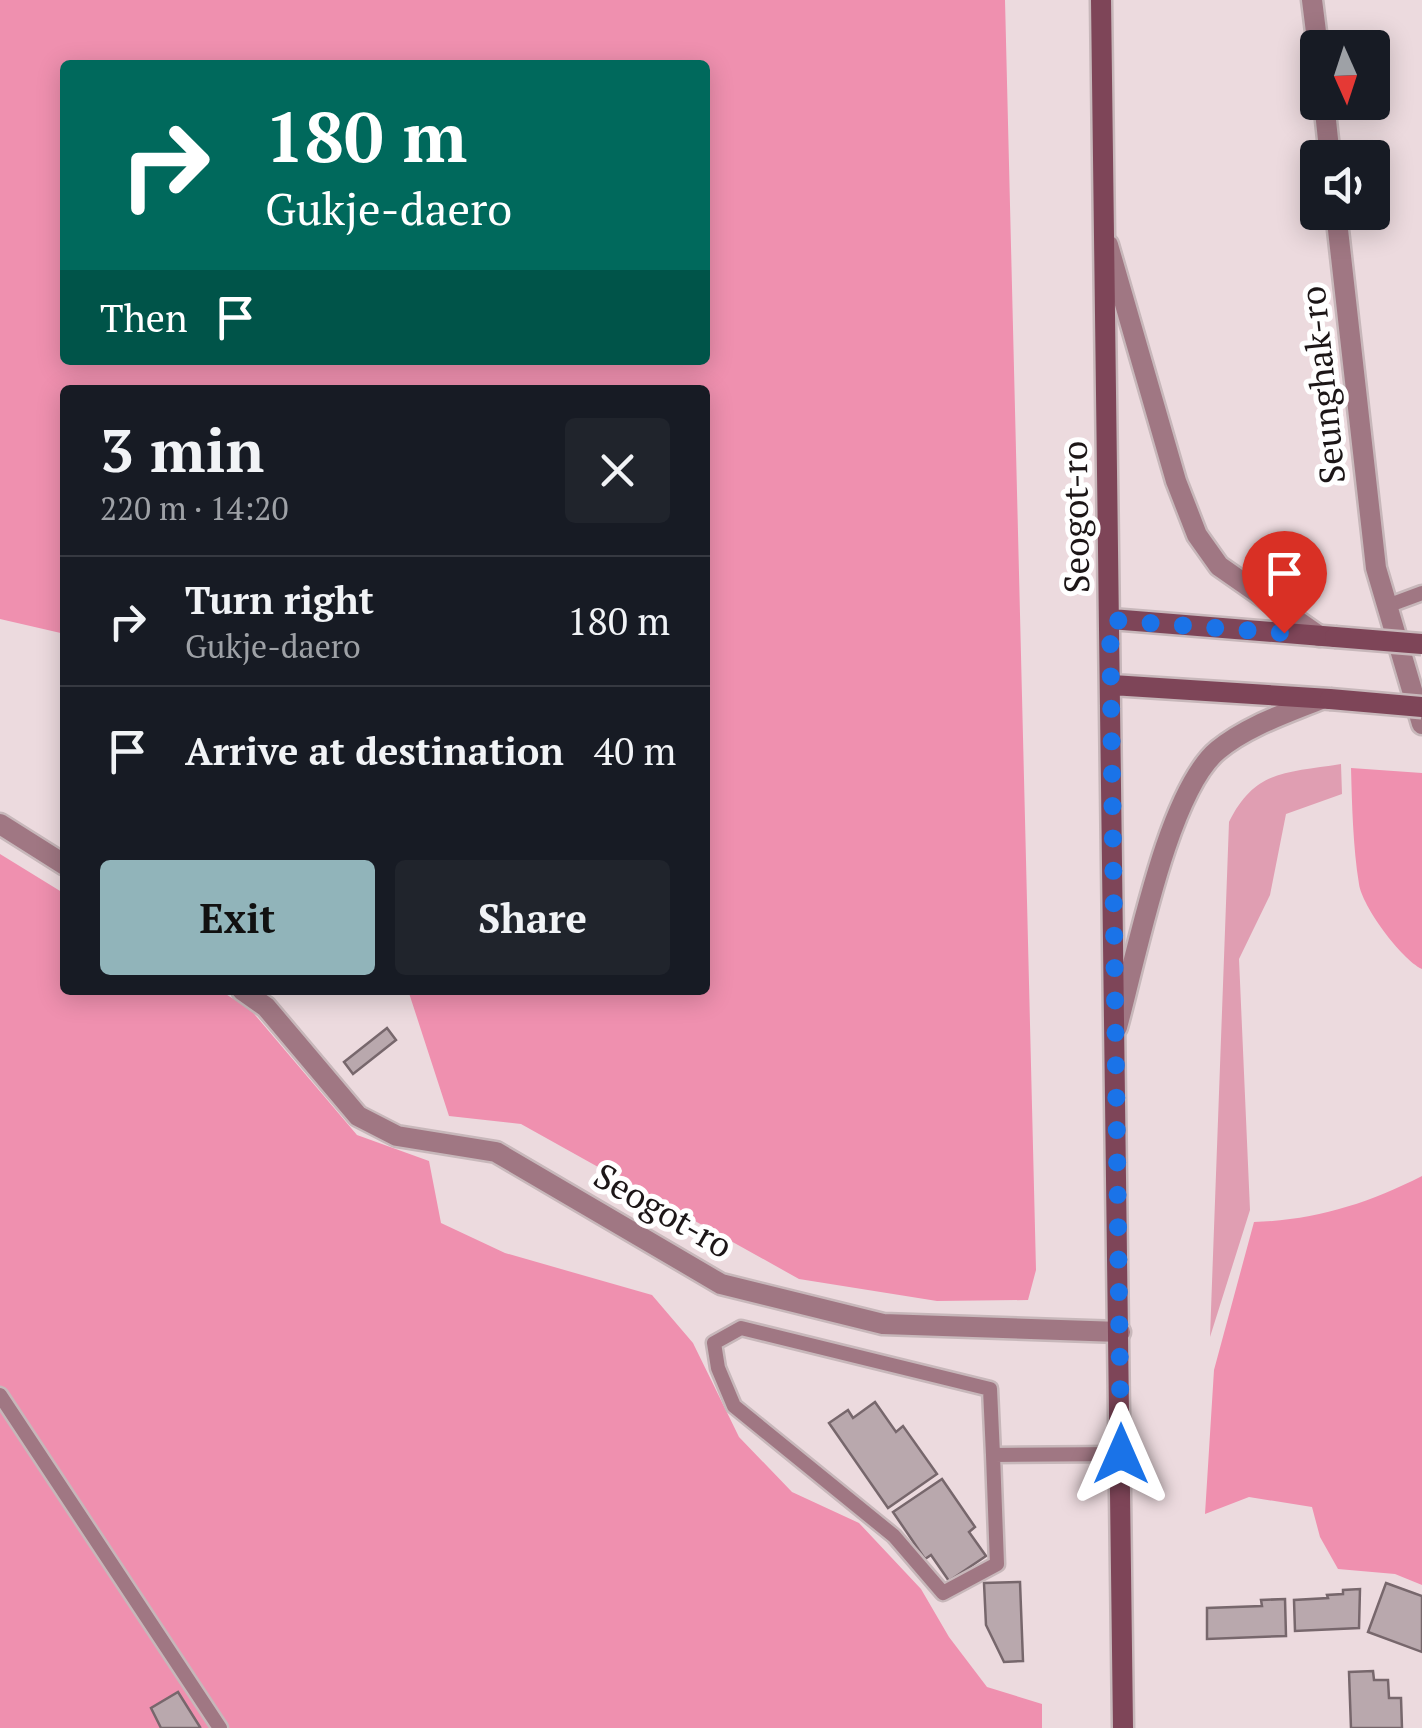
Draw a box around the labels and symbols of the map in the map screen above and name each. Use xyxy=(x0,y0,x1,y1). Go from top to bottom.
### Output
north arrow xyxy=(1300,30,1390,120)
street label: Seunghak-ro xyxy=(1289,284,1355,486)
street label: Seogot-ro xyxy=(1051,440,1099,594)
pin xyxy=(1242,531,1327,634)
street label: Seogot-ro xyxy=(586,1152,741,1268)
position arrow xyxy=(1069,1402,1173,1506)

